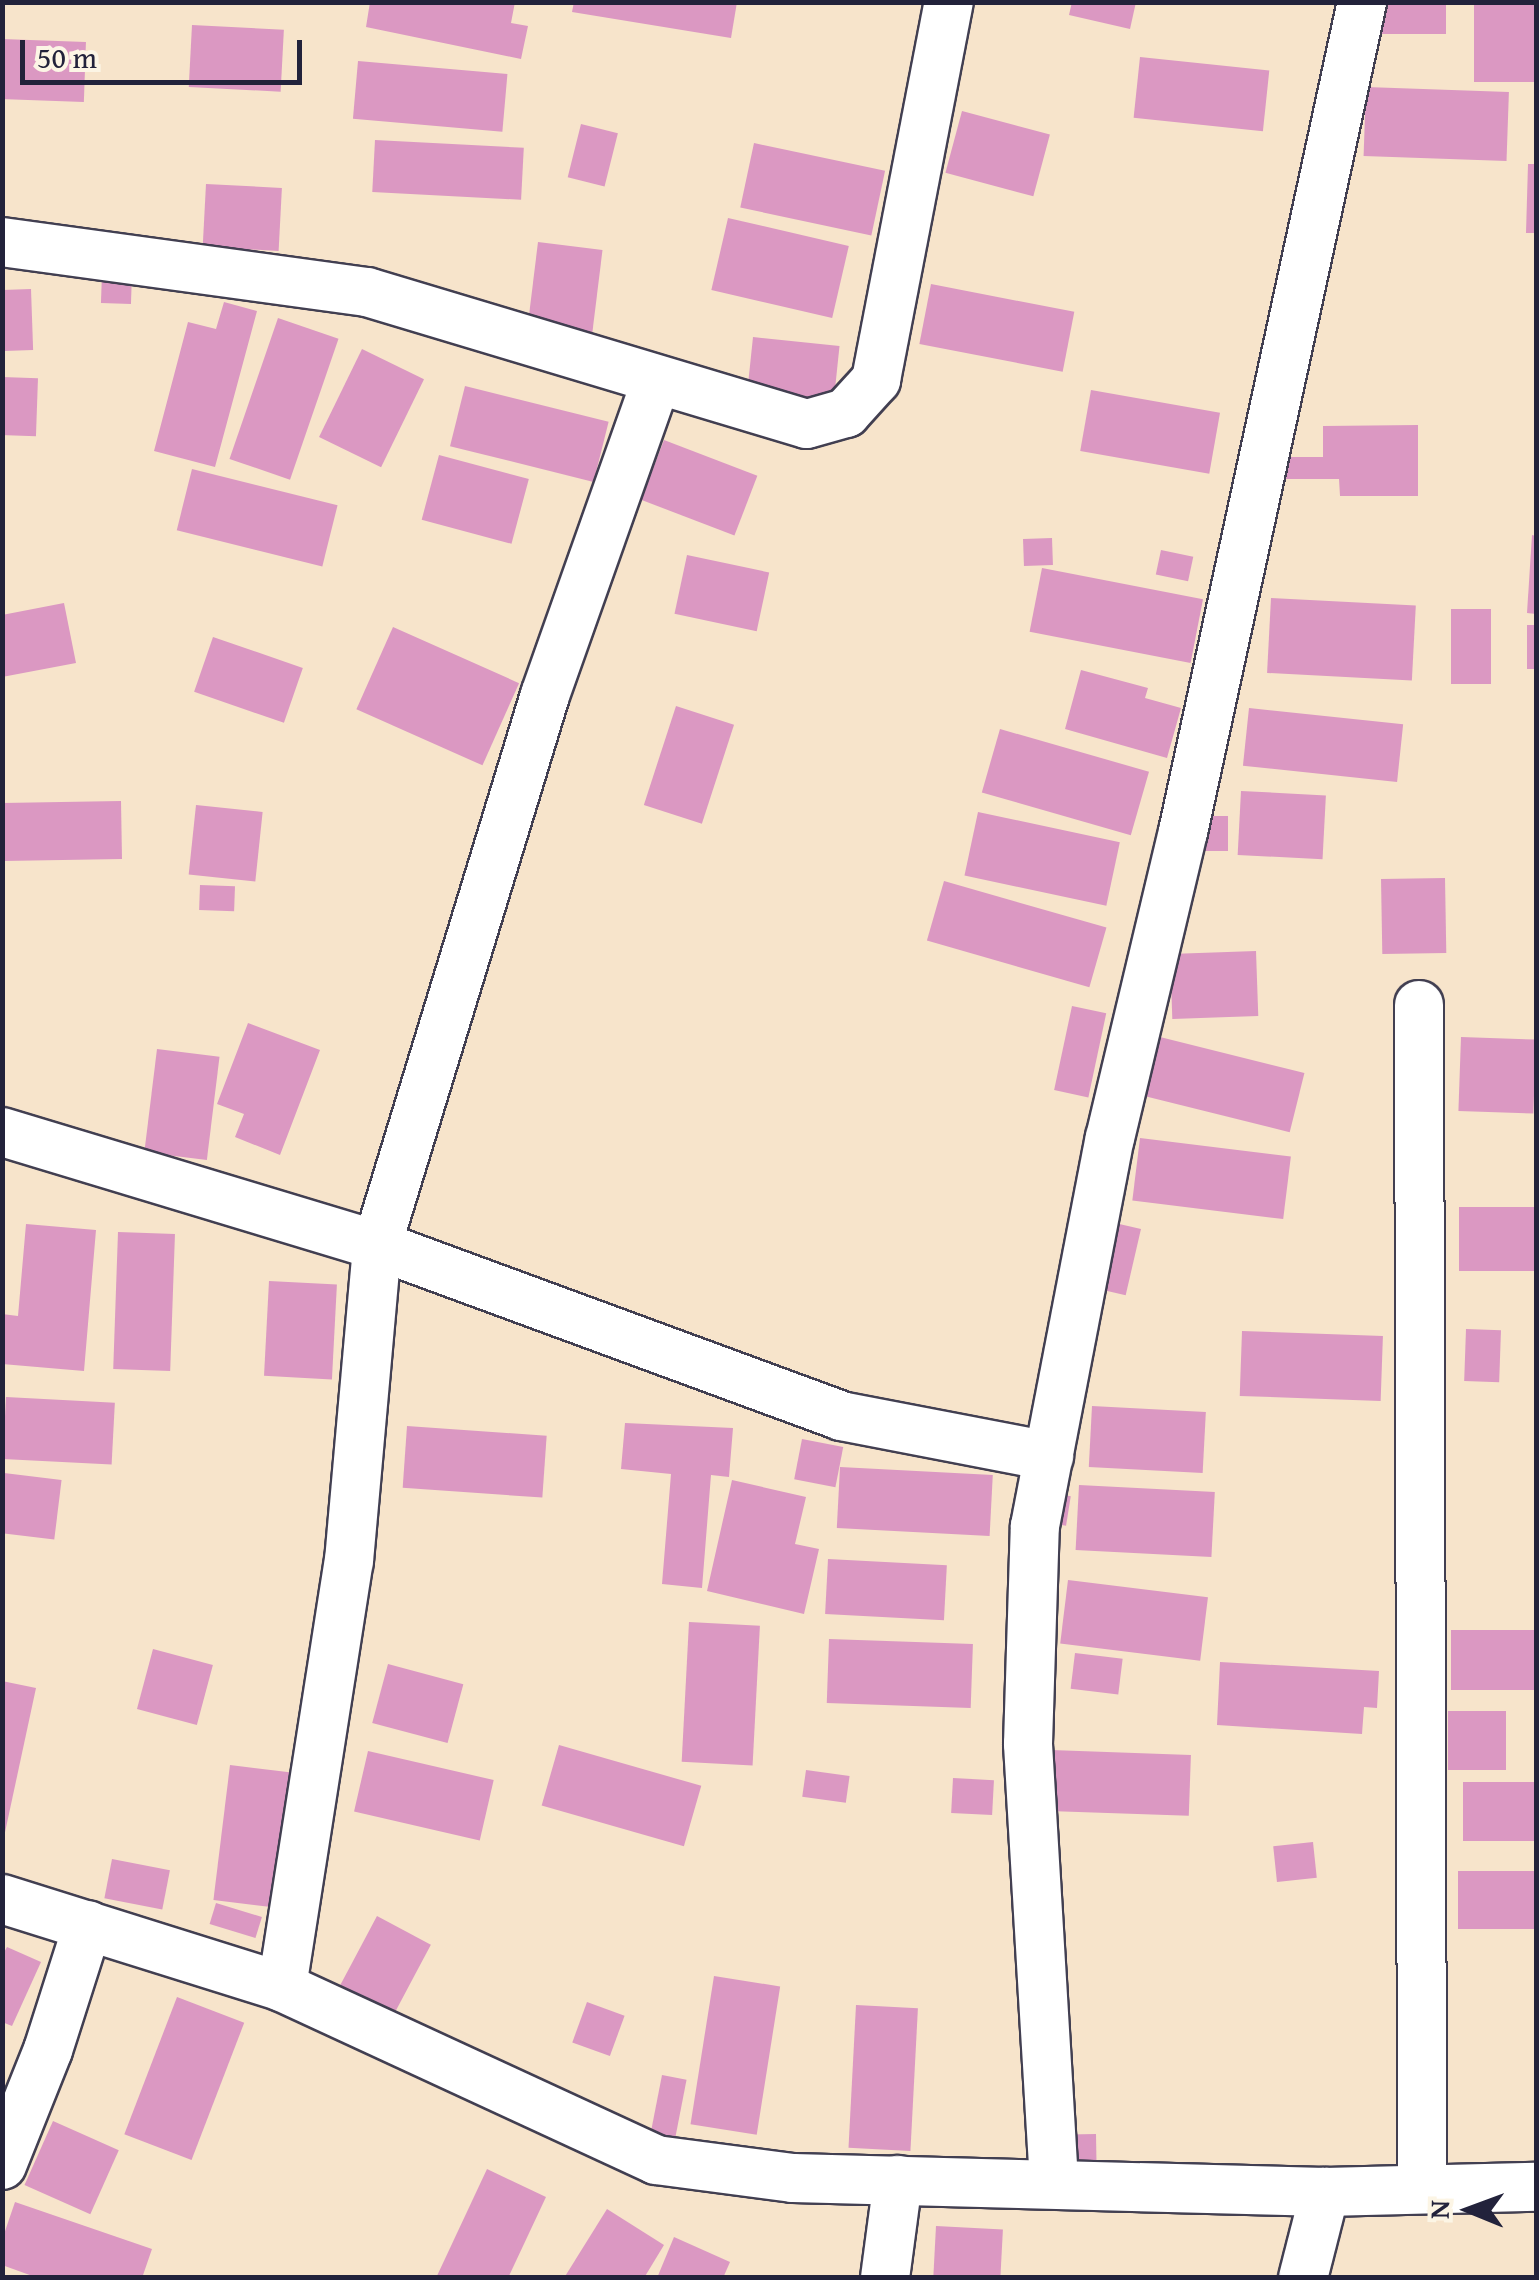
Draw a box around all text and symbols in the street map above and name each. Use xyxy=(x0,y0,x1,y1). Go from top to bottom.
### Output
scale bar xyxy=(25,20,308,82)
text: 50 m xyxy=(37,35,97,79)
north arrow xyxy=(1419,2160,1519,2260)
text: N xyxy=(1418,2200,1459,2219)

